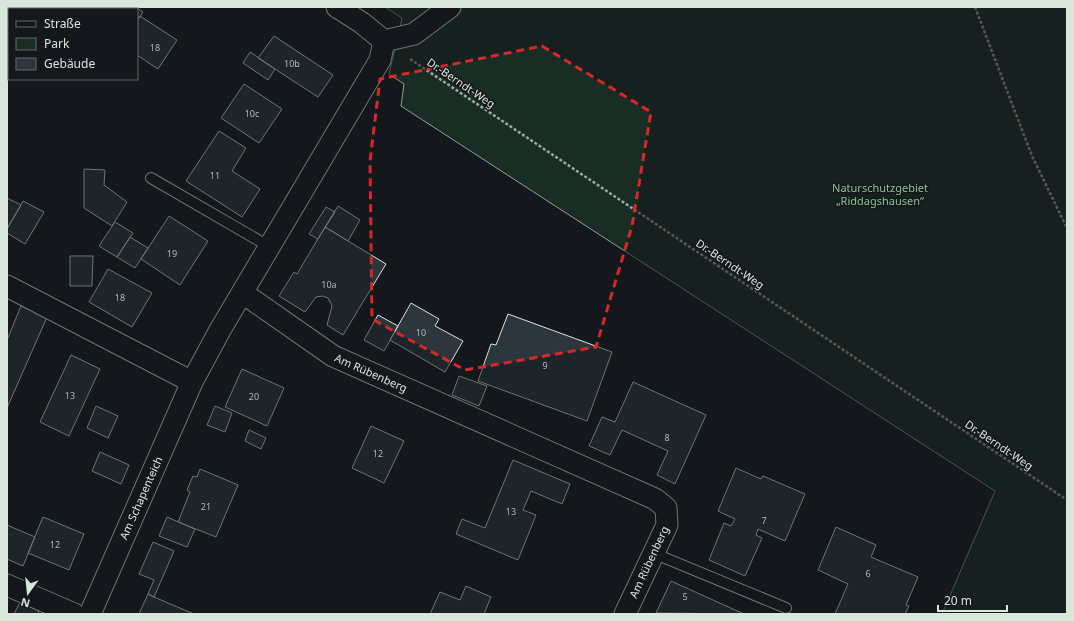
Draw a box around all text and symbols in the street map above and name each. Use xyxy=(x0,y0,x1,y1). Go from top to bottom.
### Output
legend xyxy=(8,8,138,80)
text: Straße xyxy=(44,15,81,32)
text: Park xyxy=(44,35,70,52)
house number: 18 xyxy=(150,41,160,54)
street label: Dr.-Berndt-Weg xyxy=(424,54,498,111)
text: Gebäude xyxy=(44,55,95,72)
house number: 10b xyxy=(284,57,300,70)
house number: 10c xyxy=(245,107,260,120)
house number: 11 xyxy=(210,169,220,182)
park label: Naturschutzgebiet „Riddagshausen“ xyxy=(832,180,928,208)
street label: Dr.-Berndt-Weg xyxy=(693,235,767,292)
house number: 19 xyxy=(167,247,177,260)
house number: 10a xyxy=(321,278,337,291)
house number: 18 xyxy=(115,291,125,304)
house number: 10 xyxy=(416,326,426,339)
street label: Am Rübenberg xyxy=(333,350,410,395)
house number: 9 xyxy=(542,359,548,372)
house number: 13 xyxy=(65,389,75,402)
house number: 20 xyxy=(249,390,259,403)
street label: Dr.-Berndt-Weg xyxy=(962,416,1036,473)
house number: 8 xyxy=(664,431,670,444)
house number: 12 xyxy=(373,447,383,460)
street label: Am Schapenteich xyxy=(116,454,166,542)
house number: 21 xyxy=(201,500,211,513)
house number: 13 xyxy=(506,505,516,518)
house number: 7 xyxy=(761,514,767,527)
street label: Am Rübenberg xyxy=(625,523,672,600)
house number: 12 xyxy=(50,538,60,551)
house number: 6 xyxy=(865,567,871,580)
north arrow xyxy=(8,573,48,613)
scale bar xyxy=(938,587,1007,613)
house number: 5 xyxy=(682,590,688,603)
text: 20 m xyxy=(944,592,972,609)
text: N xyxy=(19,595,32,612)

